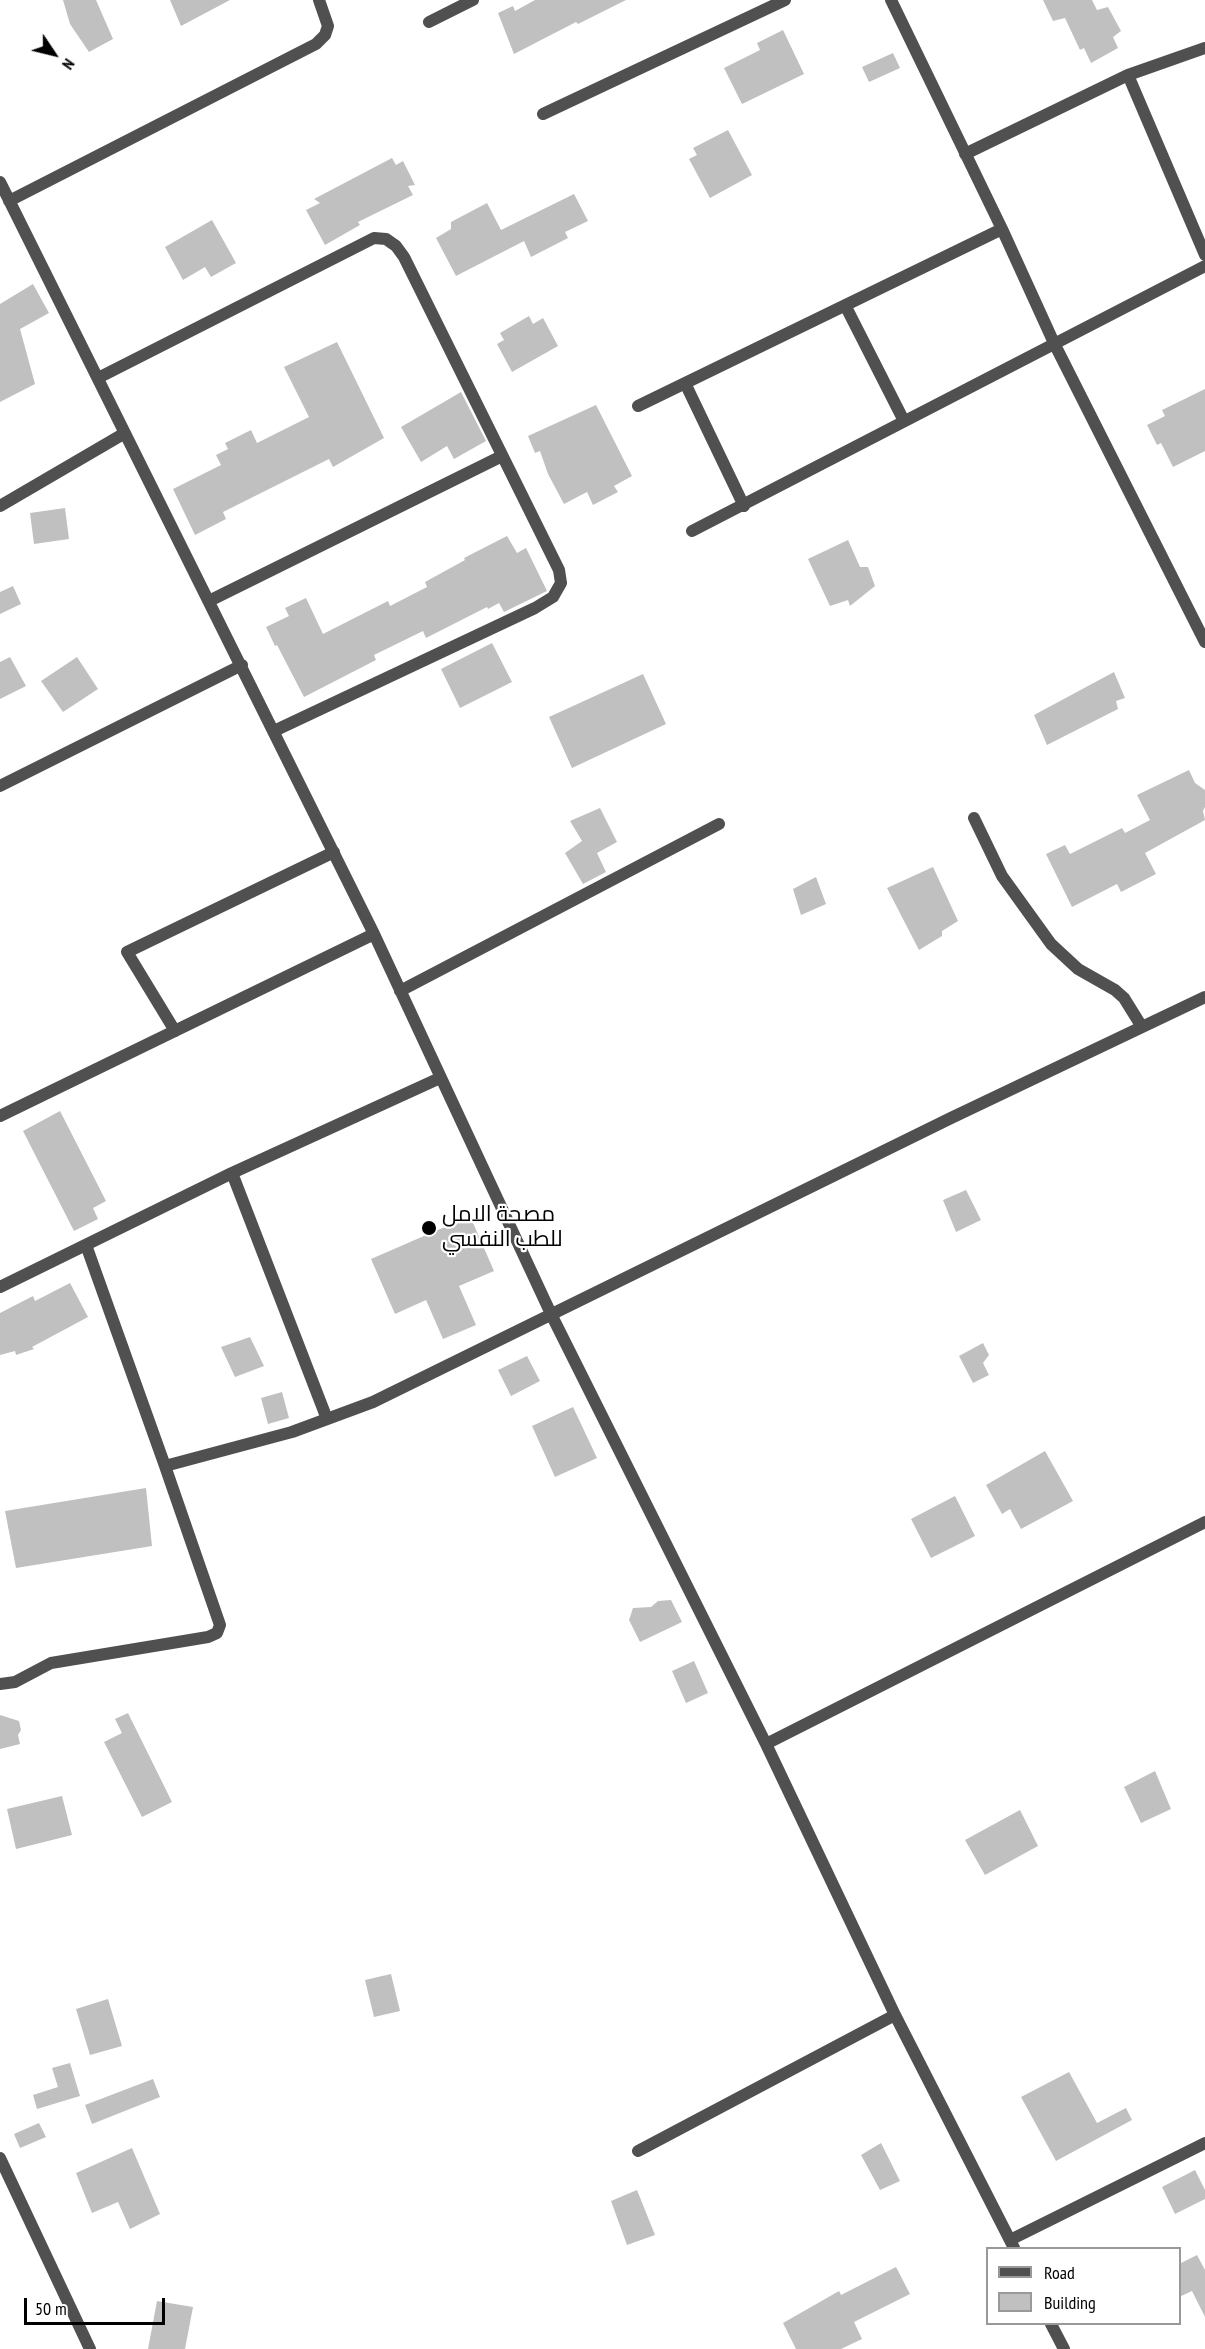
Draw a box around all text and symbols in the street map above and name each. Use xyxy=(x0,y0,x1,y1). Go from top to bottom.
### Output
north arrow xyxy=(24,24,84,84)
text: N xyxy=(58,55,79,74)
place label: مصحة الامل للطب النفسي xyxy=(442,1202,563,1254)
marker: مصحة الامل للطب النفسي xyxy=(420,1219,438,1237)
legend xyxy=(986,2247,1181,2325)
text: Road xyxy=(1044,2261,1075,2284)
scale bar xyxy=(27,2286,168,2324)
text: Building xyxy=(1044,2291,1096,2314)
text: 50 m xyxy=(35,2297,67,2320)

